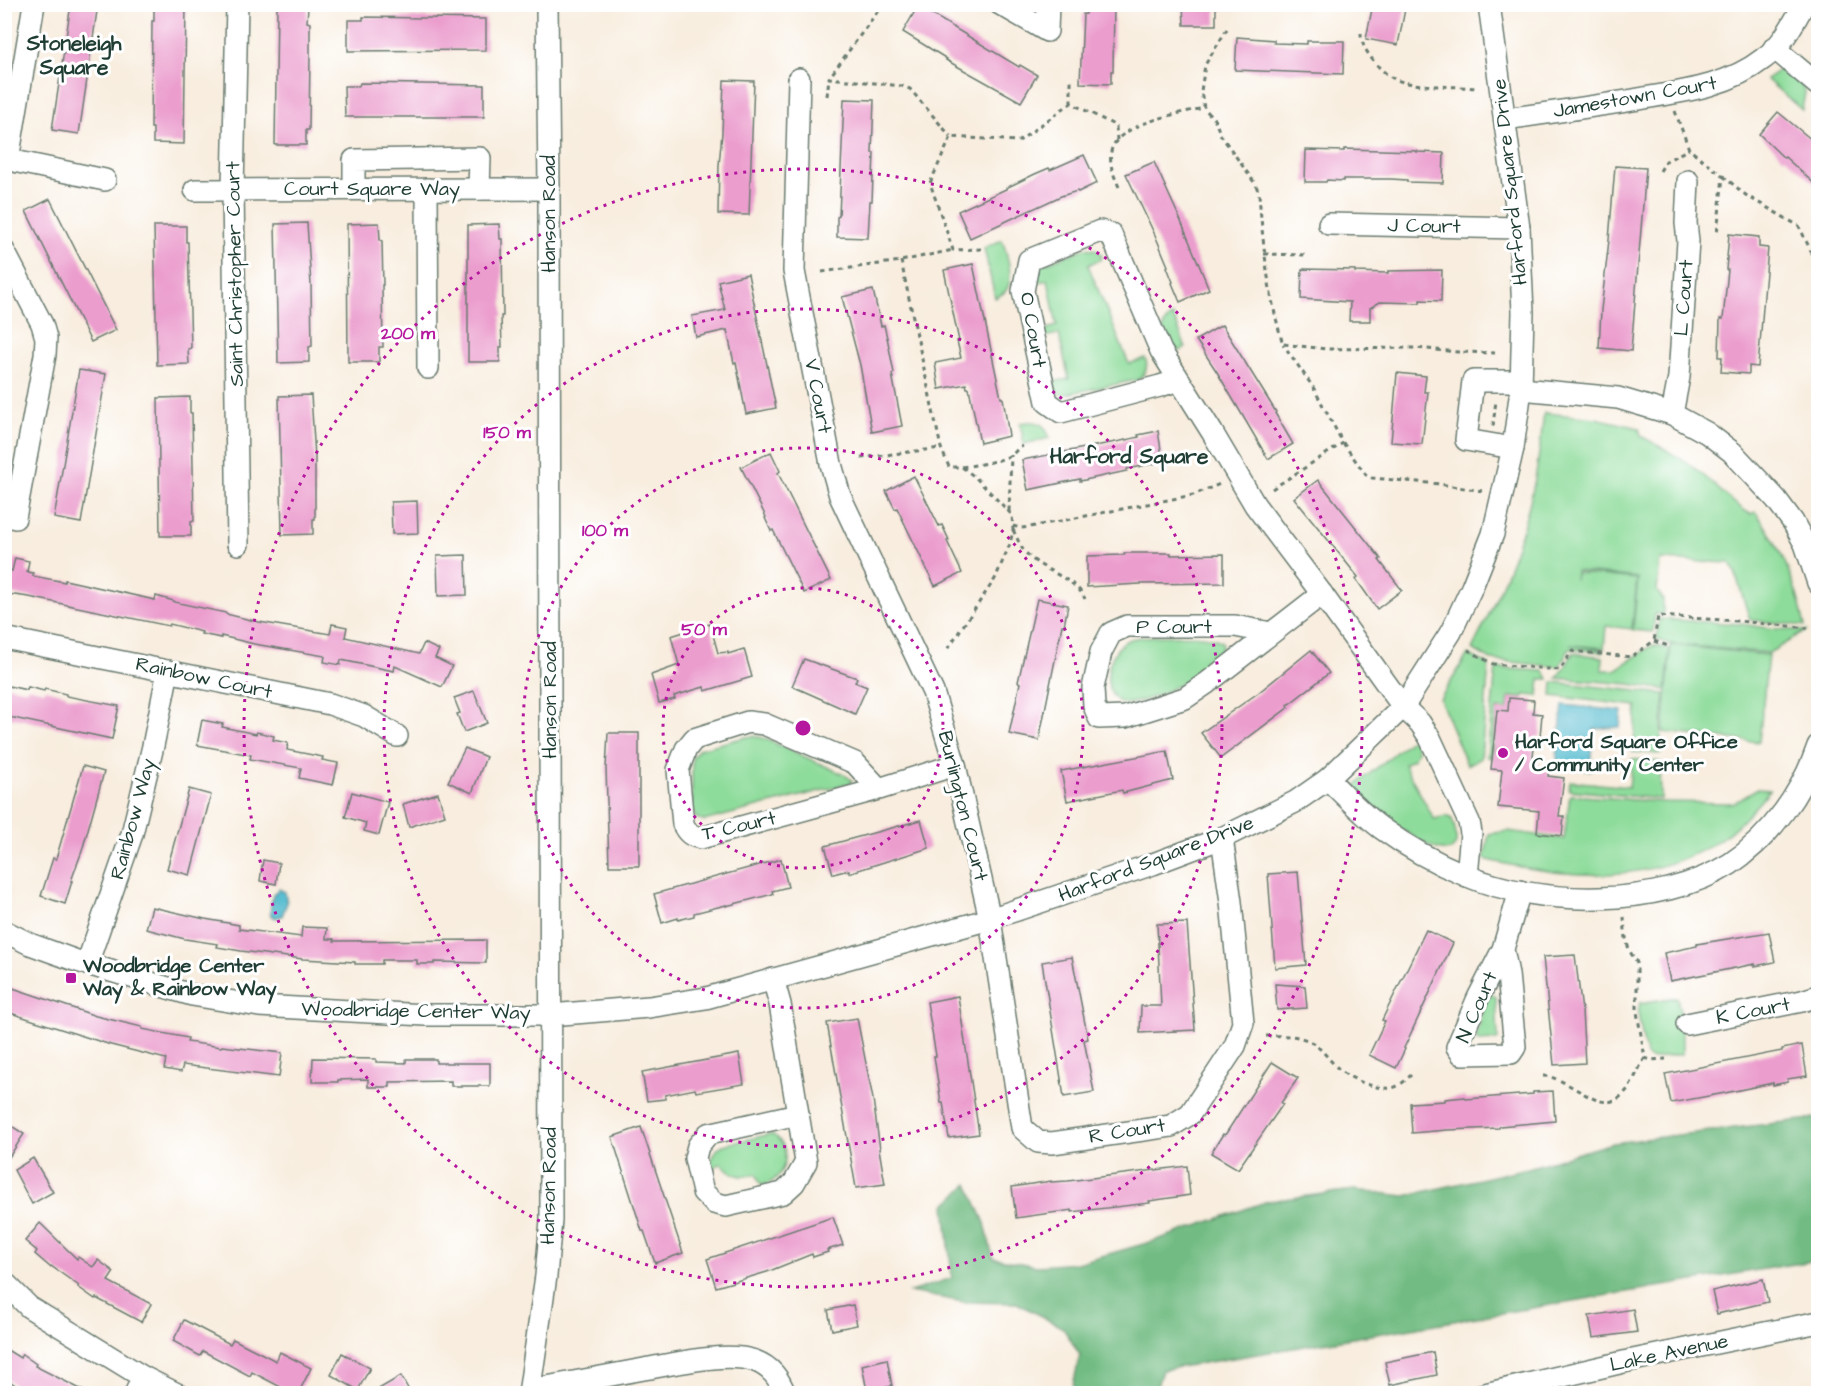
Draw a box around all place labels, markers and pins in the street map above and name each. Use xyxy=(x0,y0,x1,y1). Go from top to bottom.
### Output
centre of rings xyxy=(793,718,813,738)
place label: Harford Square Office / Community Center xyxy=(1515,728,1738,780)
marker: Harford Square Office / Community Center xyxy=(1496,746,1510,760)
place label: Woodbridge Center Way & Rainbow Way xyxy=(82,952,276,1004)
marker: Woodbridge Center Way & Rainbow Way xyxy=(64,971,78,985)

